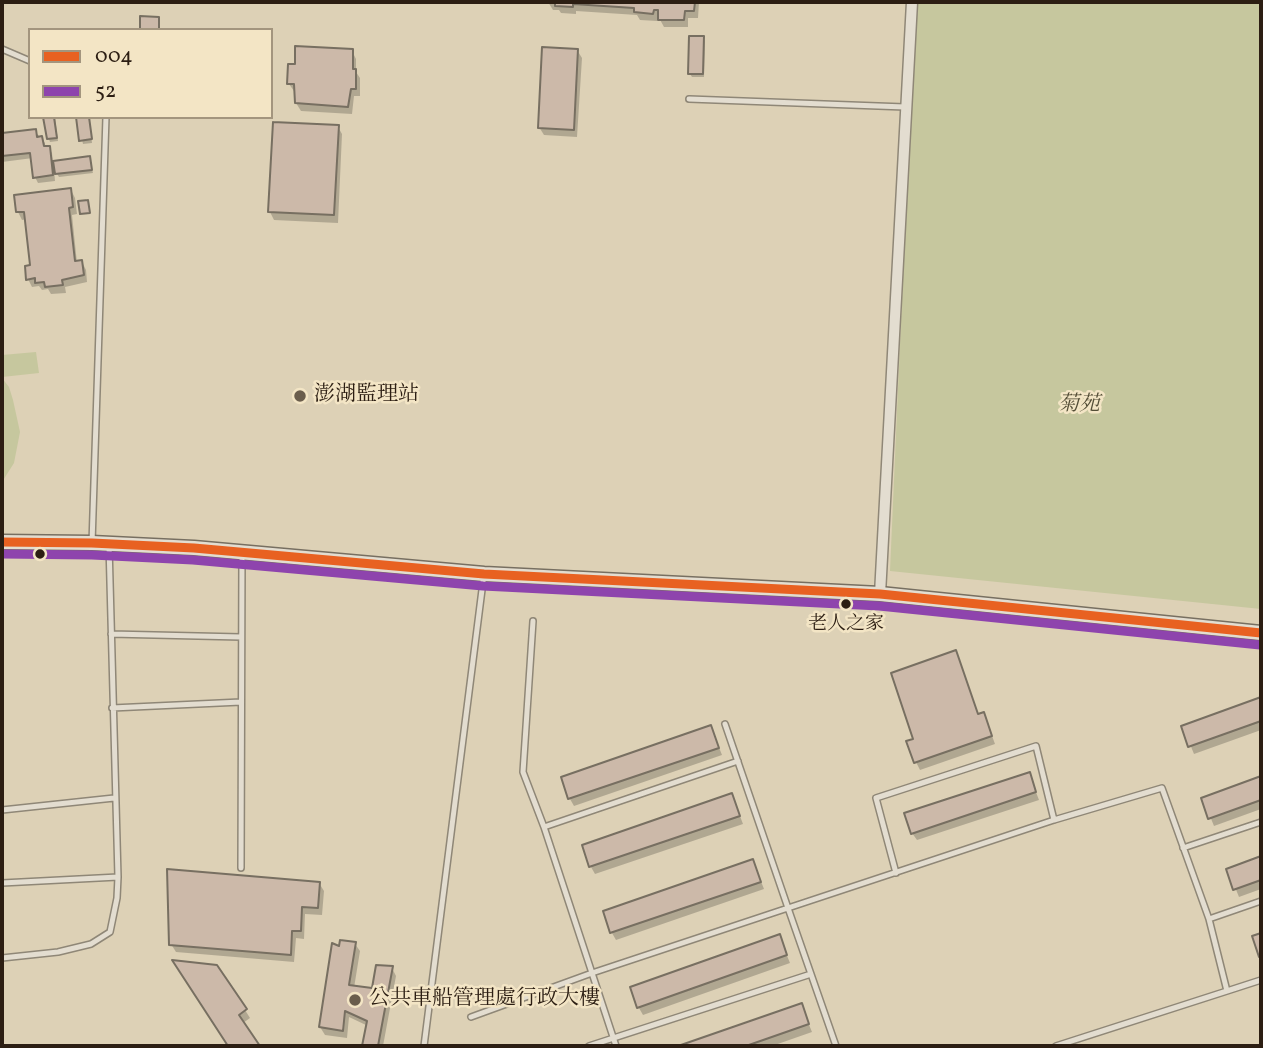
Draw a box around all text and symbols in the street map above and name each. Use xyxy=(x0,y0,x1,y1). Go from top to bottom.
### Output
legend xyxy=(28,28,273,119)
text: 004 xyxy=(95,42,133,71)
text: 52 xyxy=(95,77,116,106)
place label: 澎湖監理站 xyxy=(314,383,419,409)
marker: 澎湖監理站 xyxy=(292,388,308,404)
park label: 菊苑 xyxy=(1058,393,1100,419)
unlabelled marker xyxy=(33,547,47,561)
marker: 老人之家 xyxy=(839,597,853,611)
place label: 老人之家 xyxy=(808,615,884,637)
place label: 公共車船管理處行政大樓 xyxy=(369,987,600,1013)
marker: 公共車船管理處行政大樓 xyxy=(347,992,363,1008)

